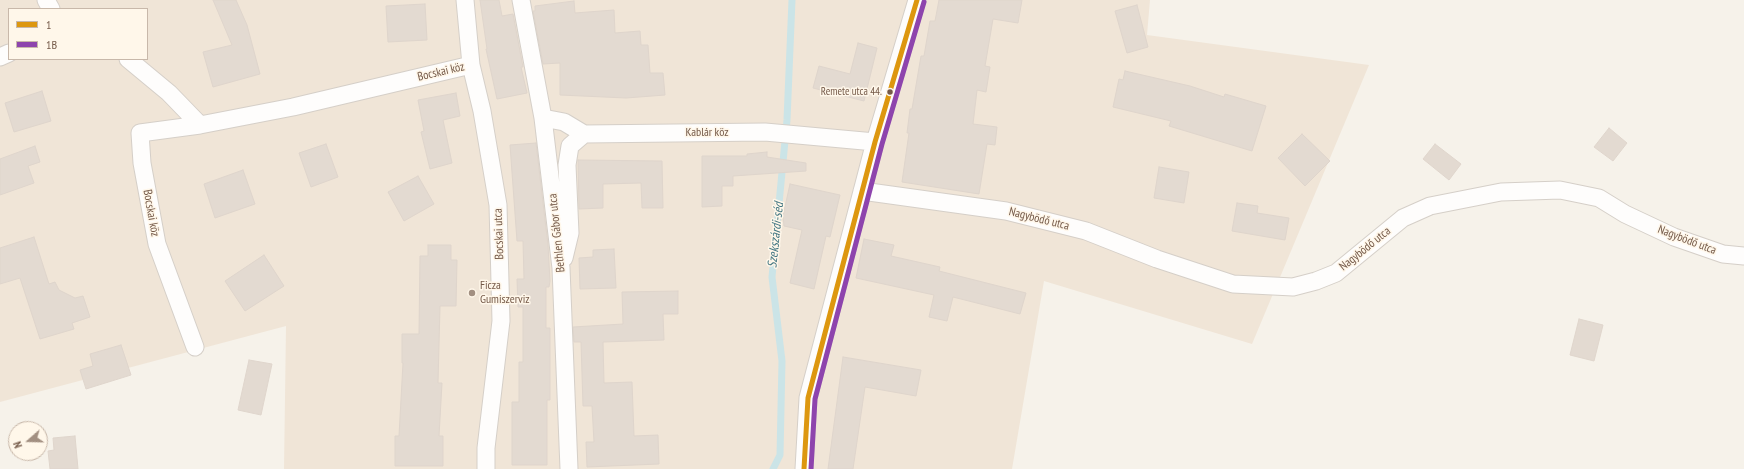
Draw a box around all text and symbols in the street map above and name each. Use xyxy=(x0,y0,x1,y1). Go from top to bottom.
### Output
legend xyxy=(8,8,148,60)
text: 1 xyxy=(46,17,51,32)
text: 1B xyxy=(46,37,57,52)
street label: Bocskai köz xyxy=(416,60,466,84)
place label: Remete utca 44. xyxy=(821,85,882,99)
marker: Remete utca 44. xyxy=(885,87,895,97)
street label: Kablár köz xyxy=(686,126,728,140)
street label: Bocskai köz xyxy=(140,188,162,238)
street label: Bethlen Gábor utca xyxy=(546,193,568,273)
water label: Szekszárdi-séd xyxy=(765,201,787,269)
street label: Nagybödő utca xyxy=(1007,205,1071,233)
street label: Bocskai utca xyxy=(491,208,507,260)
street label: Nagybödő utca xyxy=(1656,222,1718,258)
street label: Nagybödő utca xyxy=(1336,224,1394,274)
place label: Ficza Gumiszerviz xyxy=(480,279,530,307)
marker: Ficza Gumiszerviz xyxy=(467,288,477,298)
north arrow xyxy=(8,421,48,461)
text: N xyxy=(10,440,25,450)

